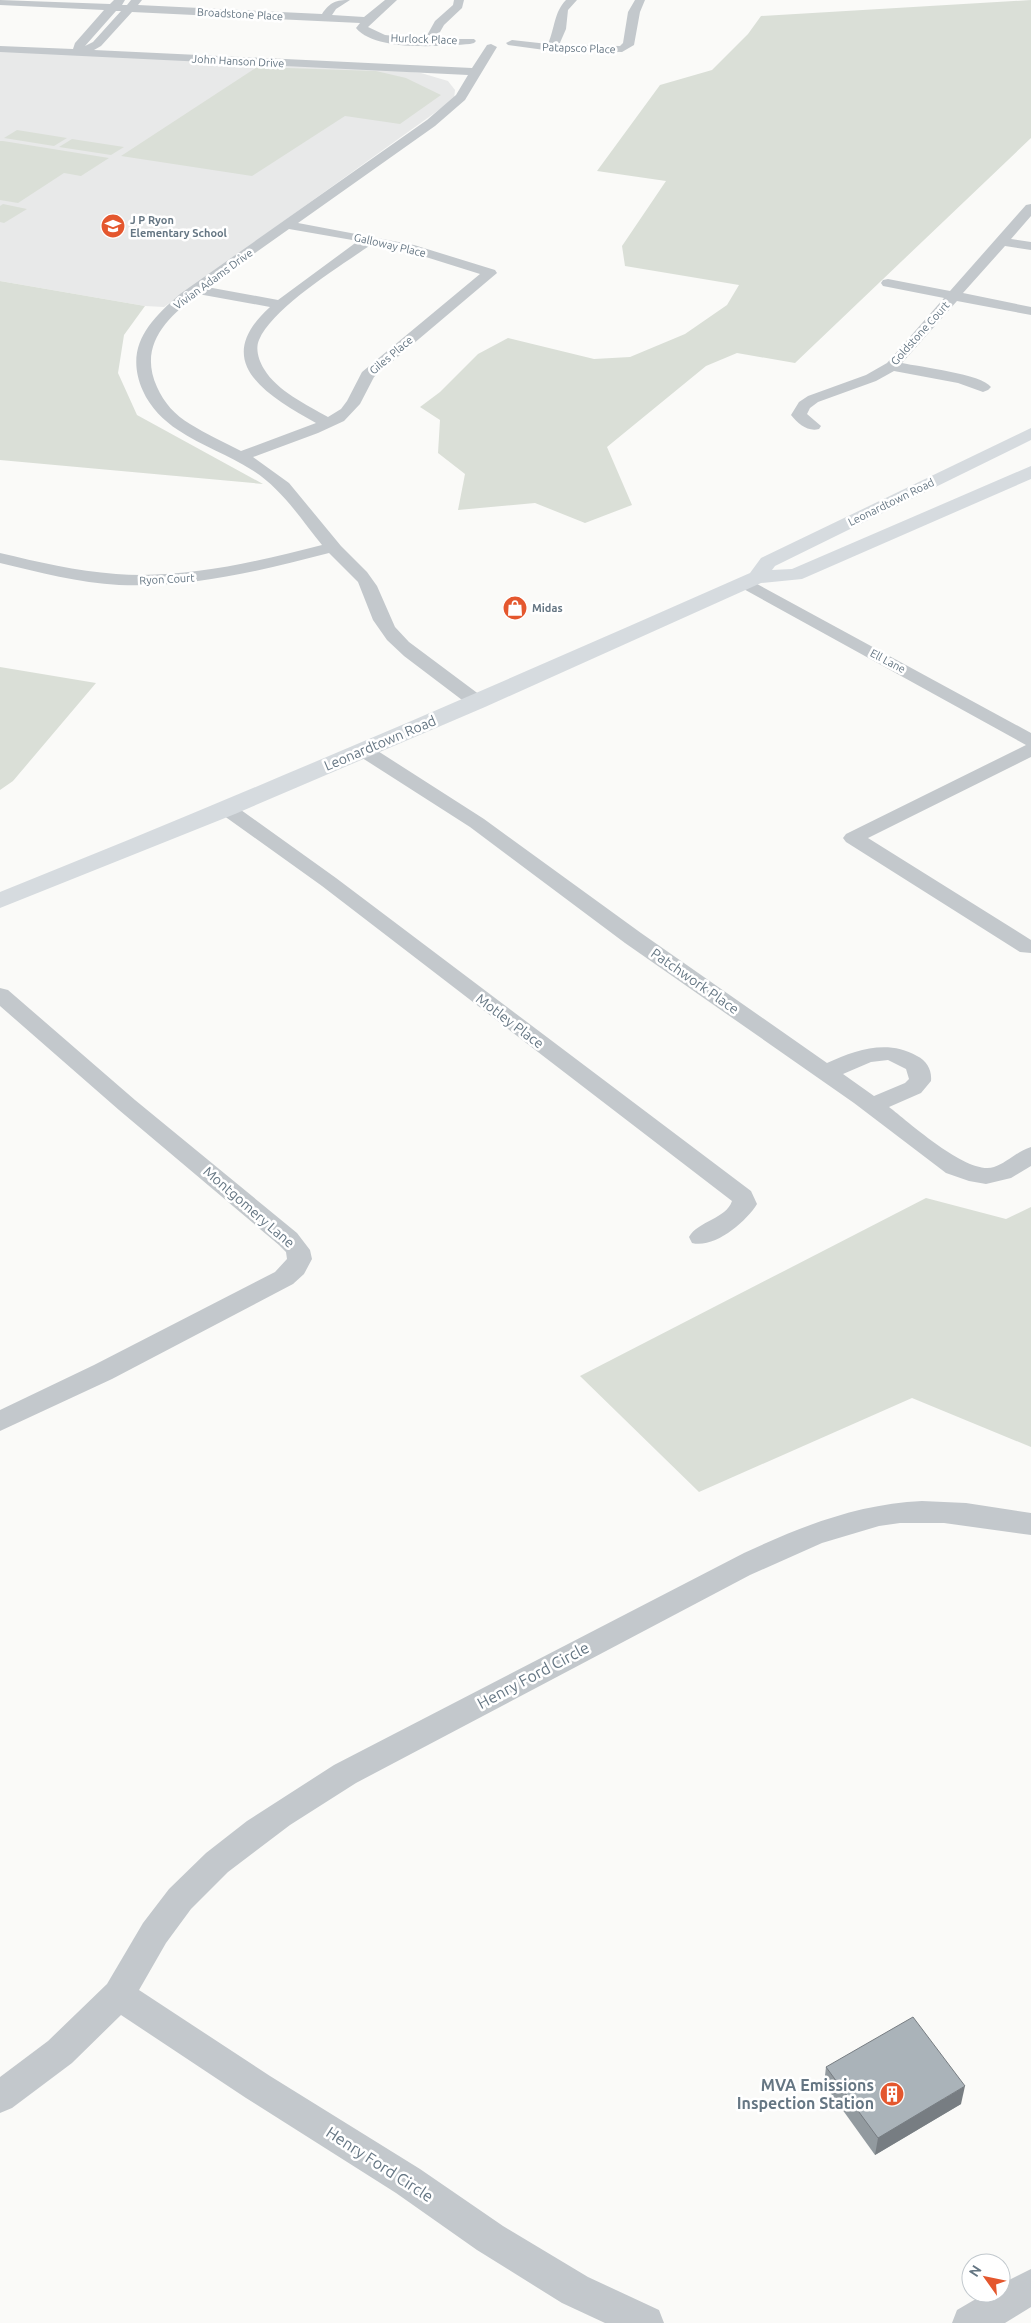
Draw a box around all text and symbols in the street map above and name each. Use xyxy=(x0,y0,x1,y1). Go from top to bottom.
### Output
street label: Broadstone Place xyxy=(197,6,283,22)
street label: Hurlock Place xyxy=(390,32,458,46)
street label: Patapsco Place xyxy=(542,41,616,55)
street label: John Hanson Drive xyxy=(191,53,285,69)
school or university icon: J P Ryon Elementary School xyxy=(100,213,126,239)
place label: J P Ryon Elementary School xyxy=(130,214,228,239)
street label: Galloway Place xyxy=(353,231,427,259)
street label: Vivian Adams Drive xyxy=(171,246,255,312)
street label: Goldstone Court xyxy=(888,298,952,367)
street label: Giles Place xyxy=(367,334,415,376)
street label: Leonardtown Road xyxy=(846,476,936,528)
street label: Ryon Court xyxy=(139,572,196,586)
shop icon: Midas xyxy=(502,595,528,621)
place label: Midas xyxy=(532,602,563,614)
street label: Ell Lane xyxy=(868,647,908,675)
street label: Leonardtown Road xyxy=(322,712,438,774)
street label: Patchwork Place xyxy=(648,945,742,1017)
street label: Motley Place xyxy=(473,990,547,1052)
street label: Montgomery Lane xyxy=(200,1163,298,1251)
street label: Henry Ford Circle xyxy=(474,1638,592,1712)
place label: MVA Emissions Inspection Station xyxy=(737,2076,874,2112)
building icon: MVA Emissions Inspection Station xyxy=(879,2081,905,2107)
street label: Henry Ford Circle xyxy=(323,2123,437,2205)
north arrow xyxy=(961,2253,1011,2303)
text: N xyxy=(966,2262,985,2280)

